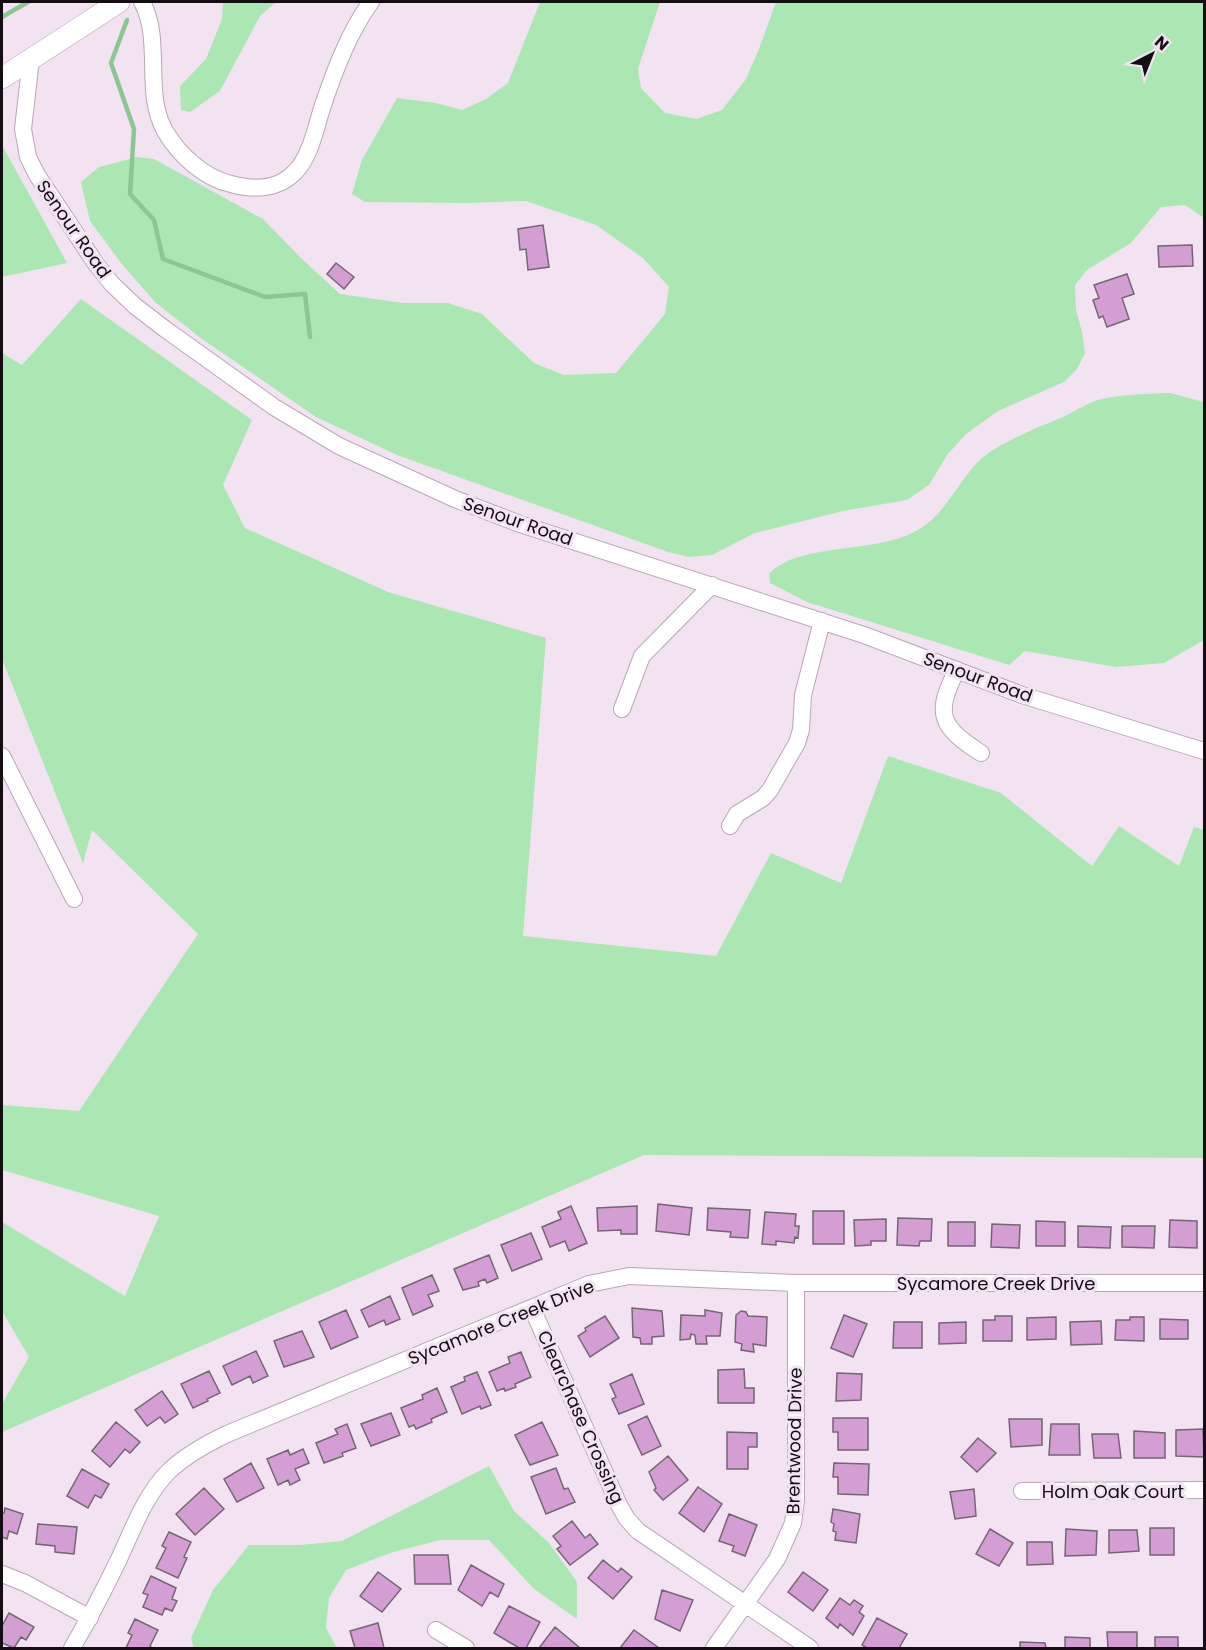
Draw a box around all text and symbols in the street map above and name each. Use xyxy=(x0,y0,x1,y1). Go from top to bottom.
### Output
north arrow xyxy=(1122,24,1182,84)
text: N xyxy=(1150,31,1174,56)
street label: Senour Road xyxy=(31,175,117,283)
street label: Senour Road xyxy=(460,491,576,551)
street label: Senour Road xyxy=(920,646,1036,708)
street label: Sycamore Creek Drive xyxy=(897,1271,1095,1296)
street label: Sycamore Creek Drive xyxy=(404,1273,598,1371)
street label: Clearchase Crossing xyxy=(531,1326,631,1508)
street label: Brentwood Drive xyxy=(780,1367,808,1515)
street label: Holm Oak Court xyxy=(1042,1479,1184,1504)

